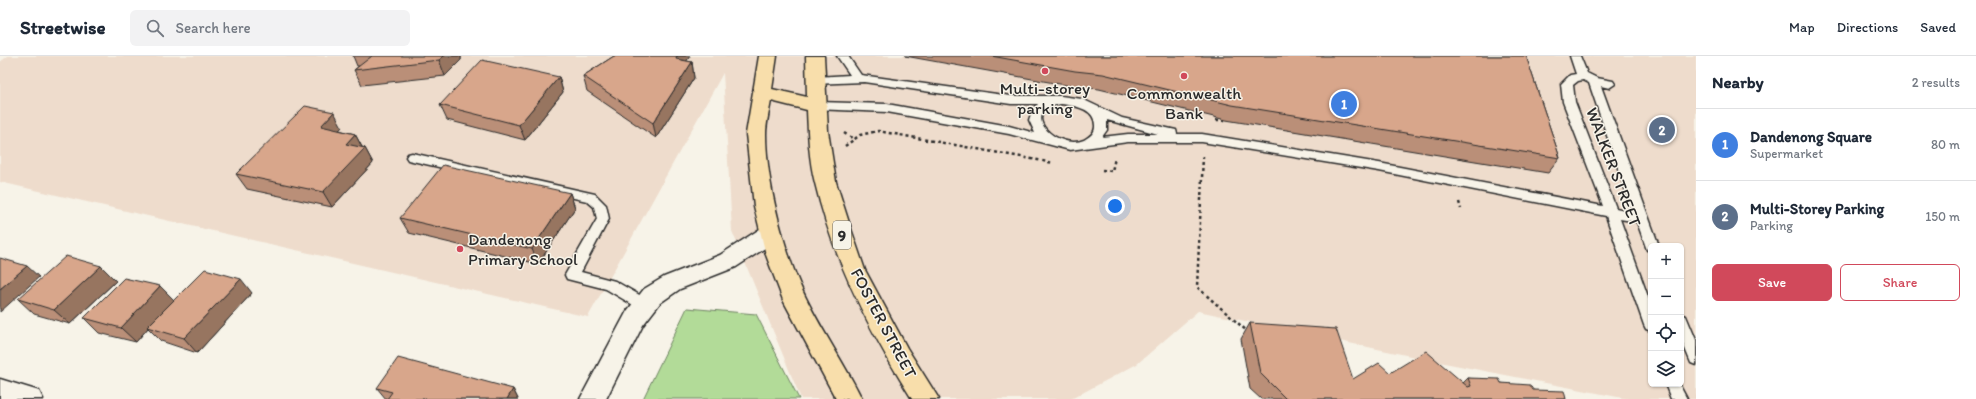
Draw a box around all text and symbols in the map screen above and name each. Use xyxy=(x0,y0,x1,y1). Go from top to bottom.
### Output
search box xyxy=(130,10,410,46)
text: Streetwise xyxy=(20,16,106,39)
icon: search xyxy=(144,17,166,39)
text: Search here xyxy=(176,19,251,37)
text: Map xyxy=(1789,19,1815,36)
text: Directions xyxy=(1837,19,1898,36)
text: Saved xyxy=(1920,19,1956,36)
marker: Multi-storey parking xyxy=(1040,66,1050,76)
marker: Commonwealth Bank xyxy=(1179,71,1189,81)
text: Nearby xyxy=(1712,72,1764,92)
text: 2 results xyxy=(1912,75,1960,90)
place label: Multi-storey parking xyxy=(1000,78,1090,118)
place label: Commonwealth Bank xyxy=(1127,83,1242,123)
pin: 1 xyxy=(1331,89,1357,119)
street label: WALKER STREET xyxy=(1582,105,1646,230)
pin: 2 xyxy=(1649,115,1675,145)
text: Dandenong Square xyxy=(1750,128,1872,146)
text: 1 xyxy=(1722,137,1728,152)
text: 80 m xyxy=(1931,137,1960,152)
text: Supermarket xyxy=(1750,146,1823,161)
your location xyxy=(1105,196,1125,216)
text: Multi-Storey Parking xyxy=(1750,200,1884,218)
text: 2 xyxy=(1722,209,1728,224)
text: 150 m xyxy=(1925,209,1960,224)
text: Parking xyxy=(1750,218,1793,233)
road number: 9 xyxy=(833,221,851,249)
place label: Dandenong Primary School xyxy=(468,229,578,269)
map controls xyxy=(1648,243,1684,387)
button: + xyxy=(1648,243,1684,279)
marker: Dandenong Primary School xyxy=(455,244,465,254)
button: Save xyxy=(1712,264,1832,301)
button: Share xyxy=(1840,264,1960,301)
street label: FOSTER STREET xyxy=(847,265,922,382)
button: − xyxy=(1648,279,1684,315)
button: locate xyxy=(1648,315,1684,351)
button: layers xyxy=(1648,351,1684,387)

